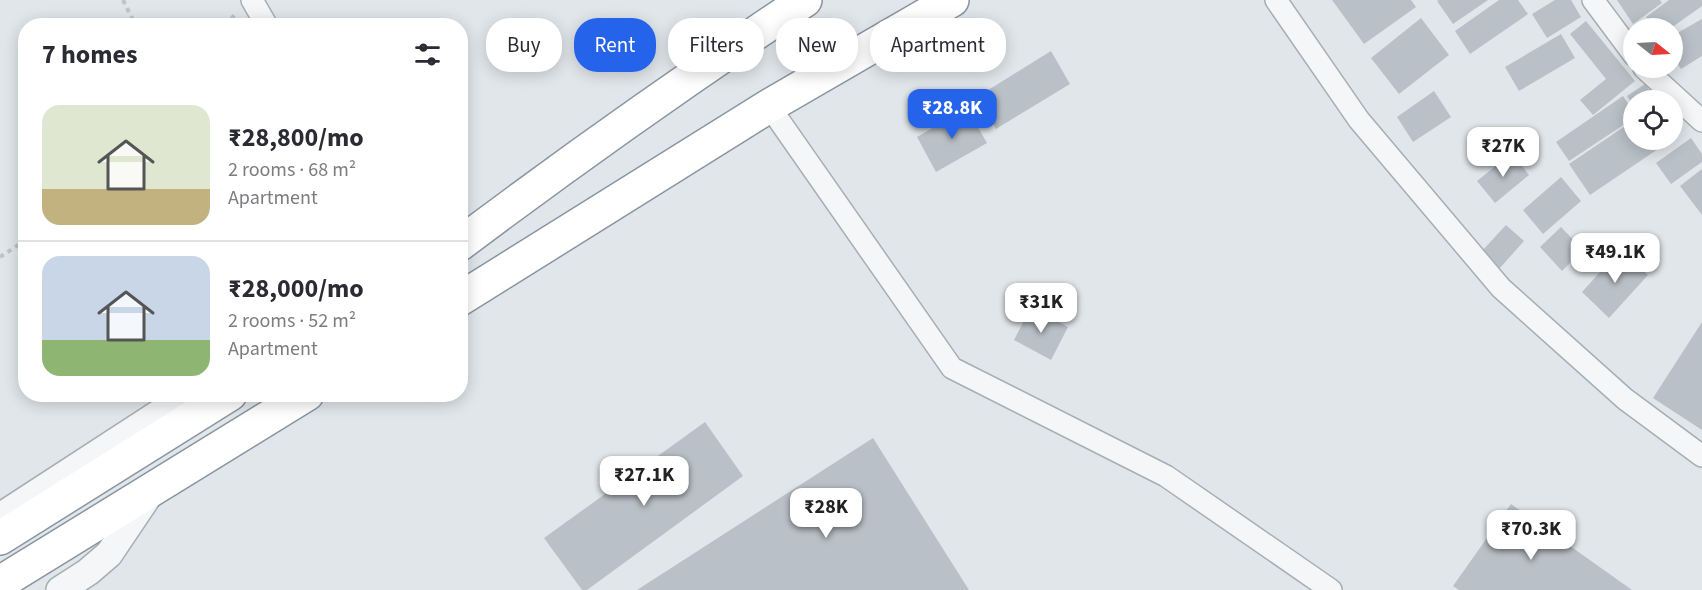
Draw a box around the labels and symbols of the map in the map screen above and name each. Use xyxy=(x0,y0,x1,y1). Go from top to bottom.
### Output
north arrow xyxy=(1623,18,1683,78)
pin: ₹28.8K xyxy=(903,89,1001,140)
pin: ₹27K xyxy=(1467,127,1539,178)
pin: ₹49.1K xyxy=(1566,233,1664,284)
pin: ₹31K xyxy=(1005,283,1077,334)
pin: ₹27.1K xyxy=(595,456,693,507)
pin: ₹28K xyxy=(790,488,862,539)
pin: ₹70.3K xyxy=(1482,510,1580,561)

